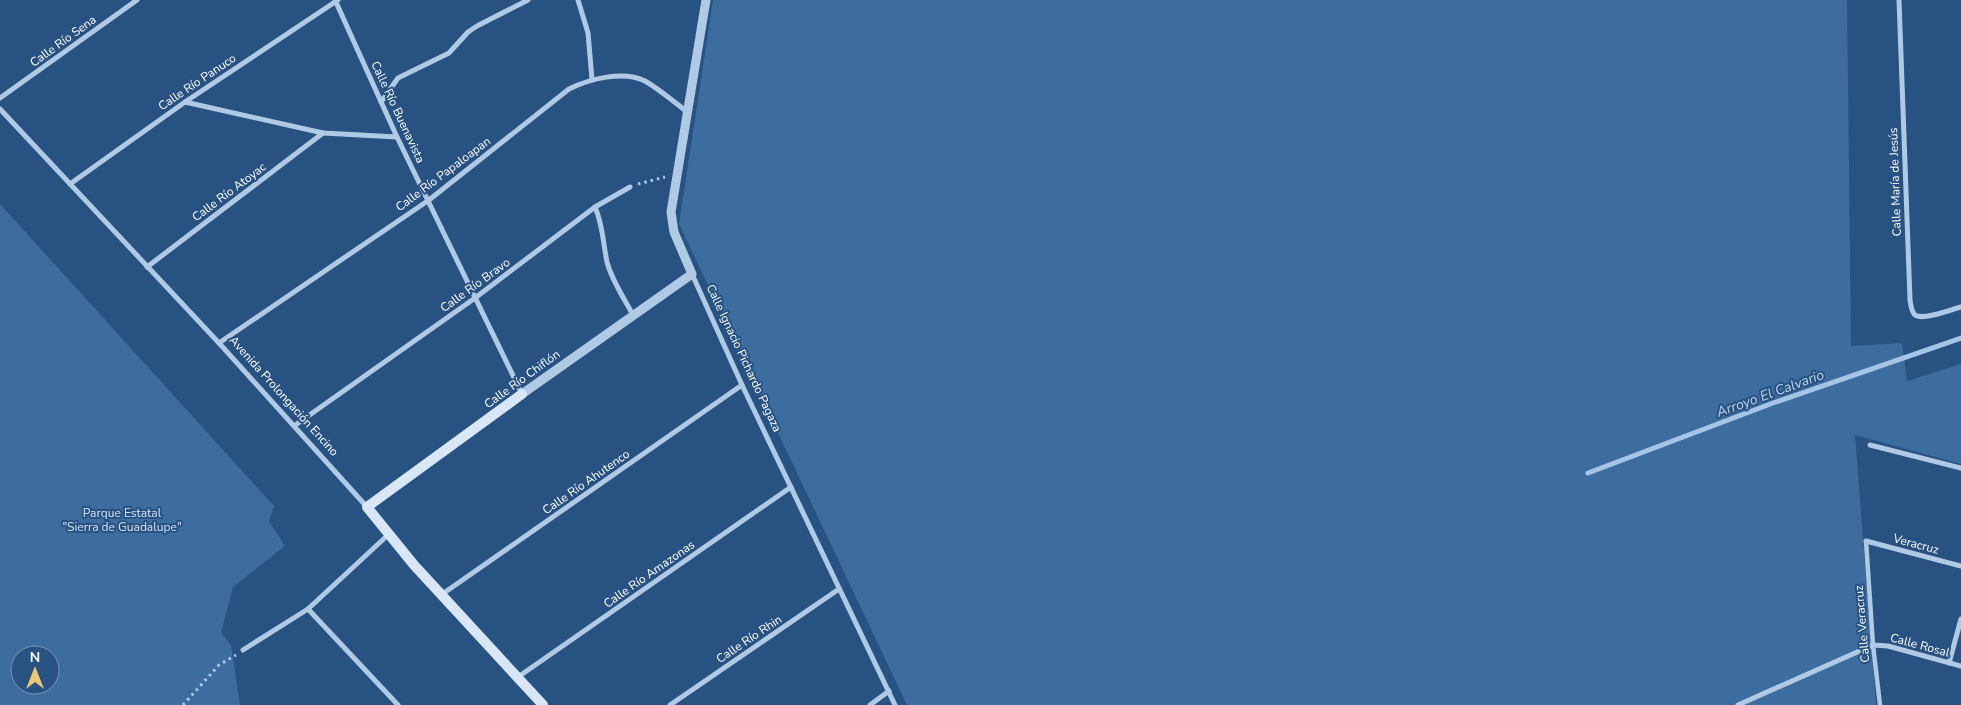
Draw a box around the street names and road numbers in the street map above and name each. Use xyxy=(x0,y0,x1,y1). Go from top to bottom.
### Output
street label: Calle Río Sena xyxy=(27,12,99,70)
street label: Calle Río Panuco xyxy=(155,50,239,114)
street label: Calle Río Buenavista xyxy=(367,58,429,166)
street label: Calle María de Jesús xyxy=(1885,127,1905,237)
street label: Calle Río Papaloapan xyxy=(392,133,494,215)
street label: Calle Río Atoyac xyxy=(189,159,270,225)
street label: Calle Río Bravo xyxy=(437,254,513,316)
street label: Calle Ignacio Pichardo Pagaza xyxy=(703,282,785,434)
street label: Avenida Prolongación Encino xyxy=(226,333,342,460)
street label: Calle Río Chiflón xyxy=(481,346,563,412)
street label: Calle Río Ahutenco xyxy=(539,446,633,518)
street label: Veracruz xyxy=(1890,530,1941,558)
street label: Calle Río Amazonas xyxy=(600,536,698,611)
street label: Calle Veracruz xyxy=(1851,584,1873,663)
street label: Calle Río Rhin xyxy=(713,611,785,667)
street label: Calle Rosal xyxy=(1888,629,1952,661)

